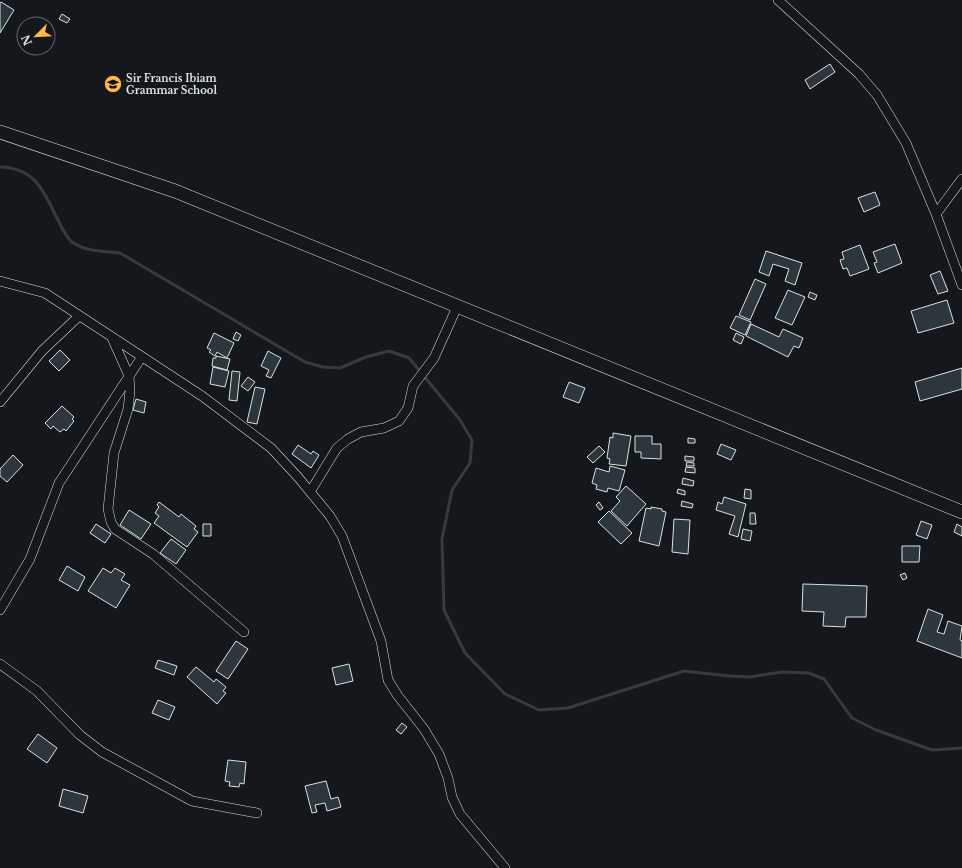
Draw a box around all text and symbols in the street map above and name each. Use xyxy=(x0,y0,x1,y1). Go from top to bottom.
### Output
north arrow xyxy=(16,16,56,56)
text: N xyxy=(18,32,35,48)
place label: Sir Francis Ibiam Grammar School xyxy=(126,72,217,97)
school or university icon: Sir Francis Ibiam Grammar School xyxy=(103,74,123,94)

